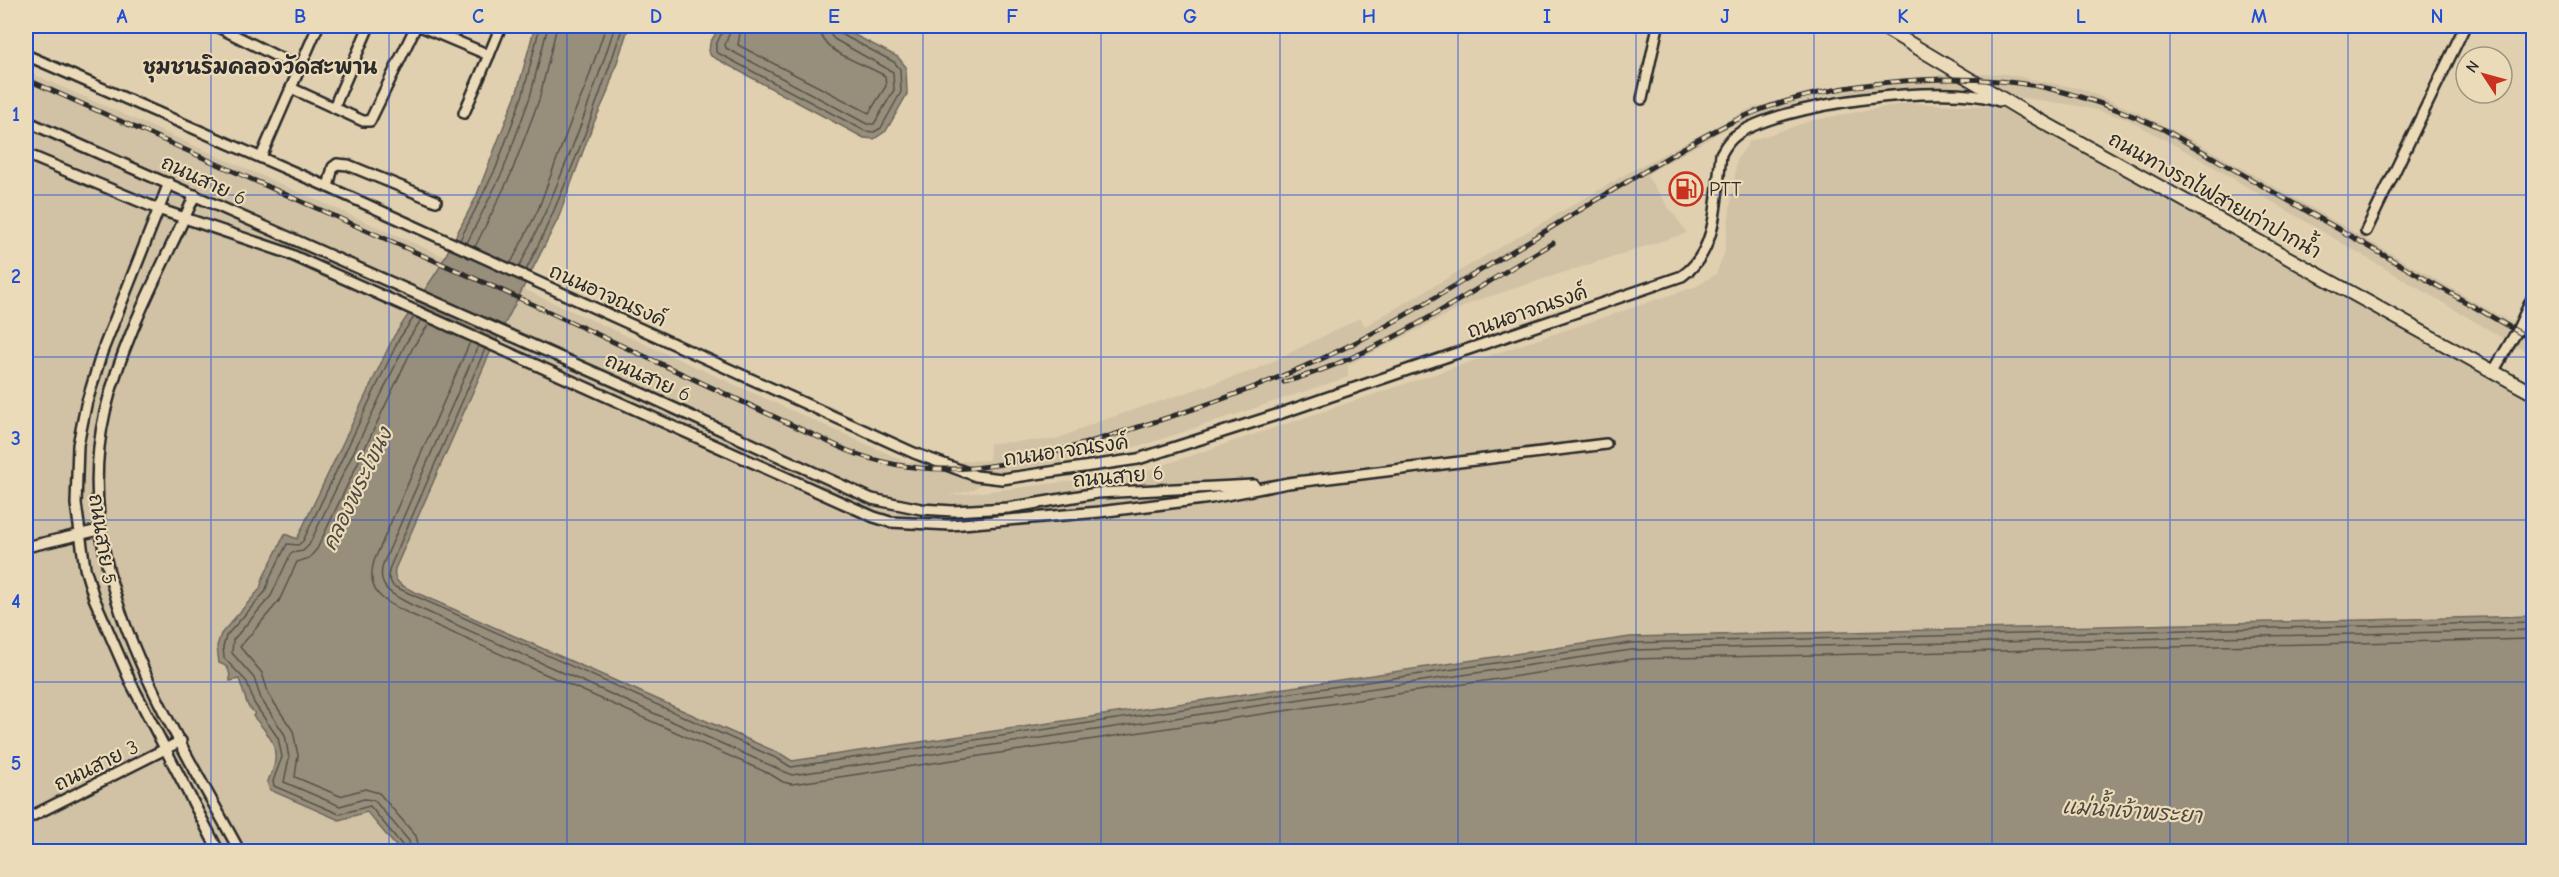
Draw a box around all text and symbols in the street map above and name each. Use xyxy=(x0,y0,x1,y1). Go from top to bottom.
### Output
text: A xyxy=(116,5,128,28)
text: B xyxy=(294,5,306,28)
text: C xyxy=(472,5,484,28)
text: D xyxy=(650,5,662,28)
text: E xyxy=(828,5,840,28)
text: F xyxy=(1006,5,1018,28)
text: G xyxy=(1183,5,1197,28)
text: H xyxy=(1362,5,1376,28)
text: I xyxy=(1543,5,1551,28)
text: J xyxy=(1720,5,1730,28)
text: K xyxy=(1897,5,1909,28)
text: L xyxy=(2076,5,2086,28)
text: M xyxy=(2251,5,2267,28)
text: N xyxy=(2430,5,2444,28)
north arrow xyxy=(2454,45,2514,105)
district label: ชุมชนริมคลองวัดสะพาน xyxy=(143,54,377,83)
text: N xyxy=(2462,57,2483,76)
text: 1 xyxy=(12,103,20,126)
street label: ถนนทางรถไฟสายเก่าปากน้ำ xyxy=(2104,120,2329,264)
street label: ถนนสาย 6 xyxy=(158,151,250,210)
fuel station icon: PTT xyxy=(1668,171,1704,207)
place label: PTT xyxy=(1709,178,1742,201)
street label: ถนนอาจณรงค์ xyxy=(546,258,671,332)
text: 2 xyxy=(11,265,21,288)
street label: ถนนอาจณรงค์ xyxy=(1463,278,1591,343)
street label: ถนนสาย 6 xyxy=(601,348,694,407)
water label: คลองพระโขนง xyxy=(315,421,398,554)
text: 3 xyxy=(11,427,21,450)
street label: ถนนอาจณรงค์ xyxy=(1002,428,1130,471)
street label: ถนนสาย 6 xyxy=(1072,461,1165,492)
street label: ถนนสาย 5 xyxy=(84,492,121,586)
text: 4 xyxy=(11,590,21,613)
street label: ถนนสาย 3 xyxy=(50,735,142,796)
text: 5 xyxy=(11,752,21,775)
water label: แม่น้ำเจ้าพระยา xyxy=(2061,786,2205,828)

